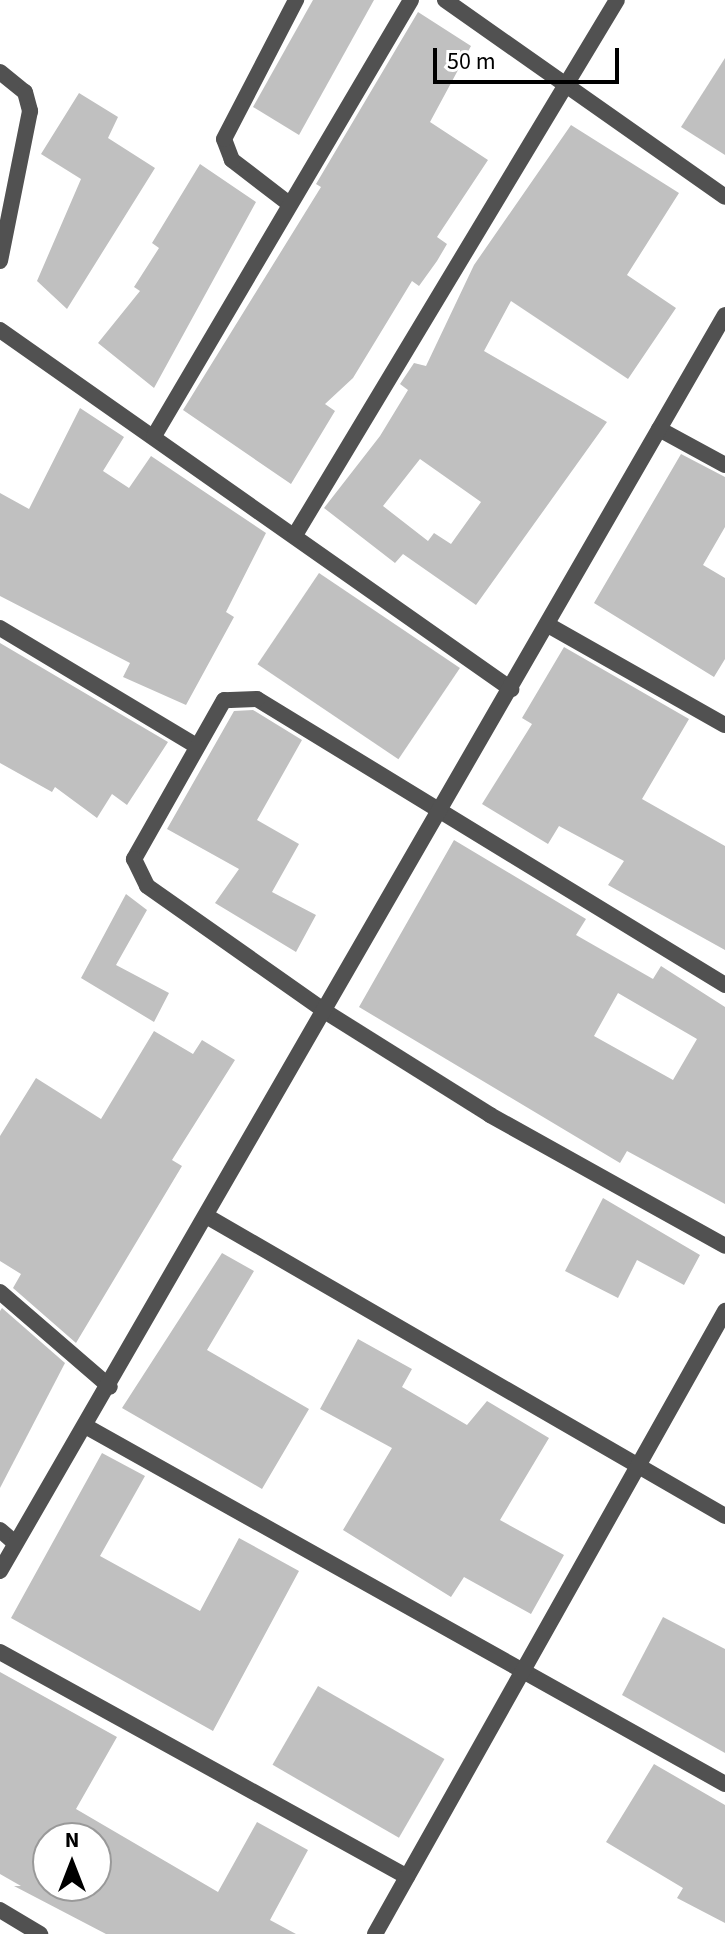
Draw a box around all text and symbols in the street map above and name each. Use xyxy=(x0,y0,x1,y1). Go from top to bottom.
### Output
scale bar xyxy=(437,32,623,82)
text: 50 m xyxy=(447,44,496,79)
north arrow xyxy=(32,1822,112,1902)
text: N xyxy=(65,1824,79,1856)

